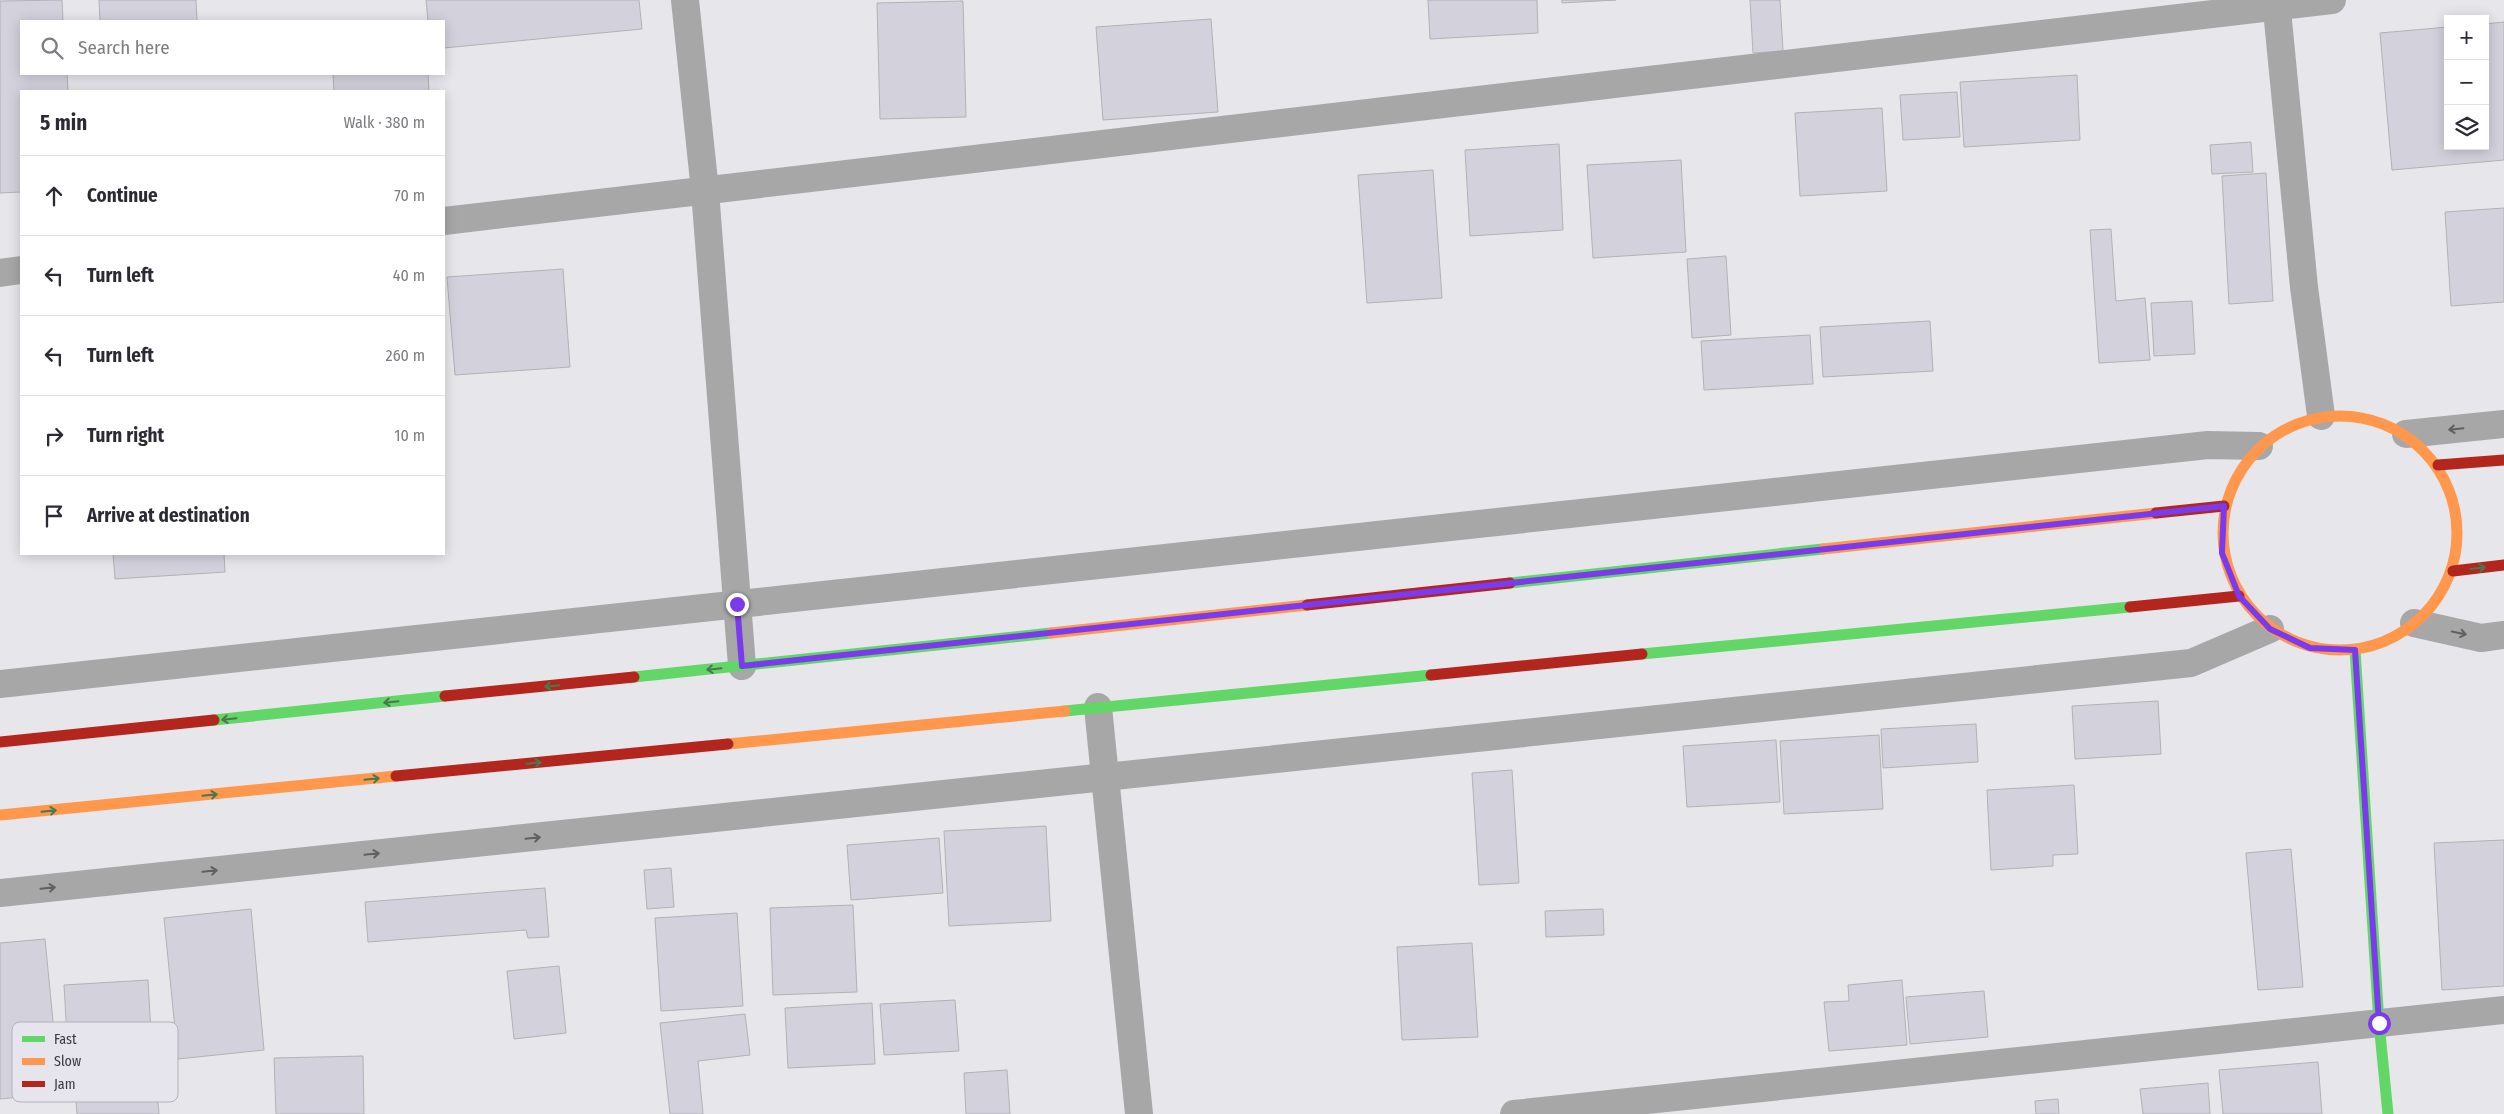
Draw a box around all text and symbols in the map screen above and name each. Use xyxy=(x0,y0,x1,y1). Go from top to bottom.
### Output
map controls xyxy=(2444,15,2489,150)
button: + xyxy=(2444,15,2489,60)
search box xyxy=(20,20,445,75)
icon: search xyxy=(38,34,66,62)
text: Search here xyxy=(78,36,170,59)
button: − xyxy=(2444,60,2489,105)
button: layers xyxy=(2444,105,2489,150)
text: 5 min xyxy=(40,110,87,136)
text: Walk · 380 m xyxy=(344,113,425,132)
icon: ahead xyxy=(40,182,68,210)
text: Continue xyxy=(87,184,158,207)
text: 70 m xyxy=(394,186,425,205)
icon: left xyxy=(40,262,68,290)
text: Turn left xyxy=(87,264,154,287)
text: 40 m xyxy=(393,266,425,285)
icon: left xyxy=(40,342,68,370)
text: Turn left xyxy=(87,344,154,367)
text: 260 m xyxy=(386,346,425,365)
icon: right xyxy=(40,422,68,450)
text: Turn right xyxy=(87,424,164,447)
one-way arrow xyxy=(2448,424,2464,434)
text: 10 m xyxy=(394,426,425,445)
icon: arrive xyxy=(40,502,68,530)
text: Arrive at destination xyxy=(87,504,250,527)
one-way arrow xyxy=(2470,563,2486,573)
route end xyxy=(726,593,749,616)
one-way arrow xyxy=(2450,629,2466,638)
one-way arrow xyxy=(706,664,722,674)
one-way arrow xyxy=(545,681,561,691)
one-way arrow xyxy=(383,697,399,707)
one-way arrow xyxy=(221,714,237,724)
one-way arrow xyxy=(525,758,541,767)
one-way arrow xyxy=(364,774,380,783)
one-way arrow xyxy=(202,790,218,799)
one-way arrow xyxy=(40,806,56,816)
one-way arrow xyxy=(525,833,541,842)
one-way arrow xyxy=(363,850,379,859)
one-way arrow xyxy=(202,866,218,876)
one-way arrow xyxy=(40,883,56,893)
route start xyxy=(2368,1012,2391,1035)
legend xyxy=(12,1022,178,1102)
text: Fast xyxy=(54,1031,77,1048)
text: Slow xyxy=(54,1053,81,1070)
text: Jam xyxy=(54,1076,75,1093)

